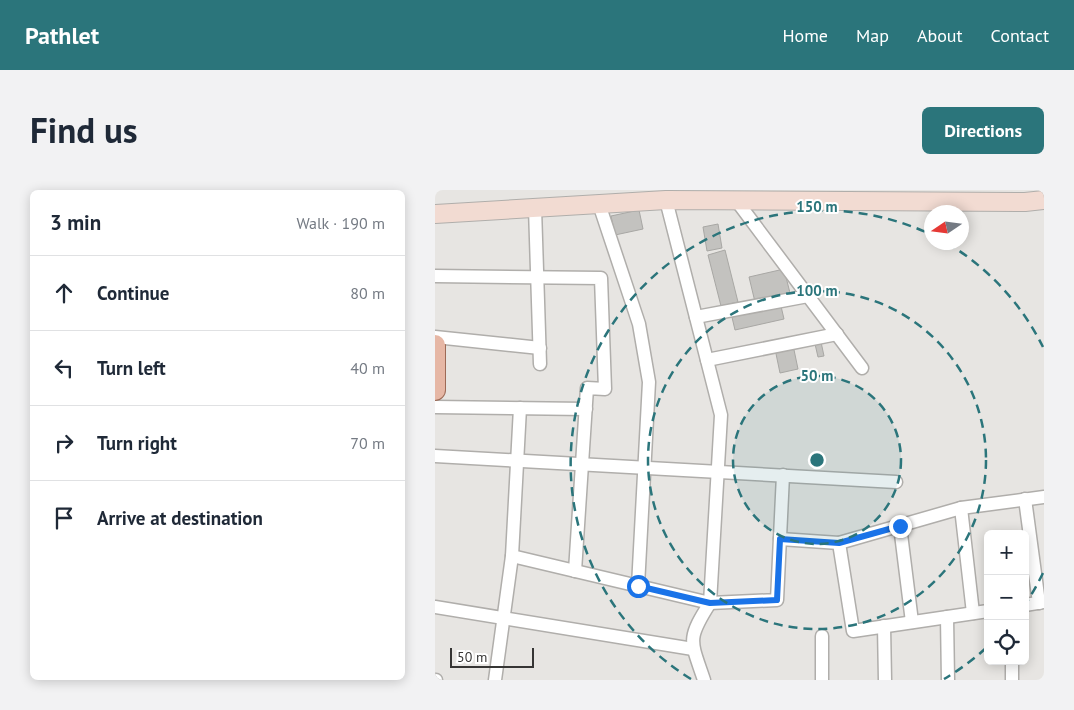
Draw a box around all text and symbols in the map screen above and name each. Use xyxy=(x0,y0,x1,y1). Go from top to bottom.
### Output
text: Pathlet xyxy=(25,20,99,51)
text: Home xyxy=(782,24,828,47)
text: Map xyxy=(856,24,889,47)
text: About xyxy=(917,24,963,47)
text: Contact xyxy=(991,24,1049,47)
text: Find us xyxy=(30,107,138,153)
button: Directions xyxy=(922,107,1044,154)
text: 150 m xyxy=(796,197,838,216)
north arrow xyxy=(924,205,969,250)
text: 3 min xyxy=(50,209,101,236)
text: Walk · 190 m xyxy=(296,213,385,233)
icon: ahead xyxy=(50,279,78,307)
text: Continue xyxy=(97,281,169,305)
text: 100 m xyxy=(796,281,838,300)
text: 80 m xyxy=(350,283,385,303)
icon: left xyxy=(50,354,78,382)
text: Turn left xyxy=(97,356,166,380)
text: 40 m xyxy=(350,358,385,378)
text: 50 m xyxy=(801,366,833,385)
icon: right xyxy=(50,429,78,457)
text: Turn right xyxy=(97,431,177,455)
text: 70 m xyxy=(350,433,385,453)
centre of rings xyxy=(808,451,826,469)
icon: arrive xyxy=(50,504,78,532)
text: Arrive at destination xyxy=(97,506,263,530)
route end xyxy=(889,515,912,538)
map controls xyxy=(984,530,1029,665)
button: + xyxy=(984,530,1029,575)
route start xyxy=(627,575,650,598)
button: − xyxy=(984,575,1029,620)
button: locate xyxy=(984,620,1029,665)
scale bar xyxy=(450,645,534,668)
text: 50 m xyxy=(457,648,487,666)

